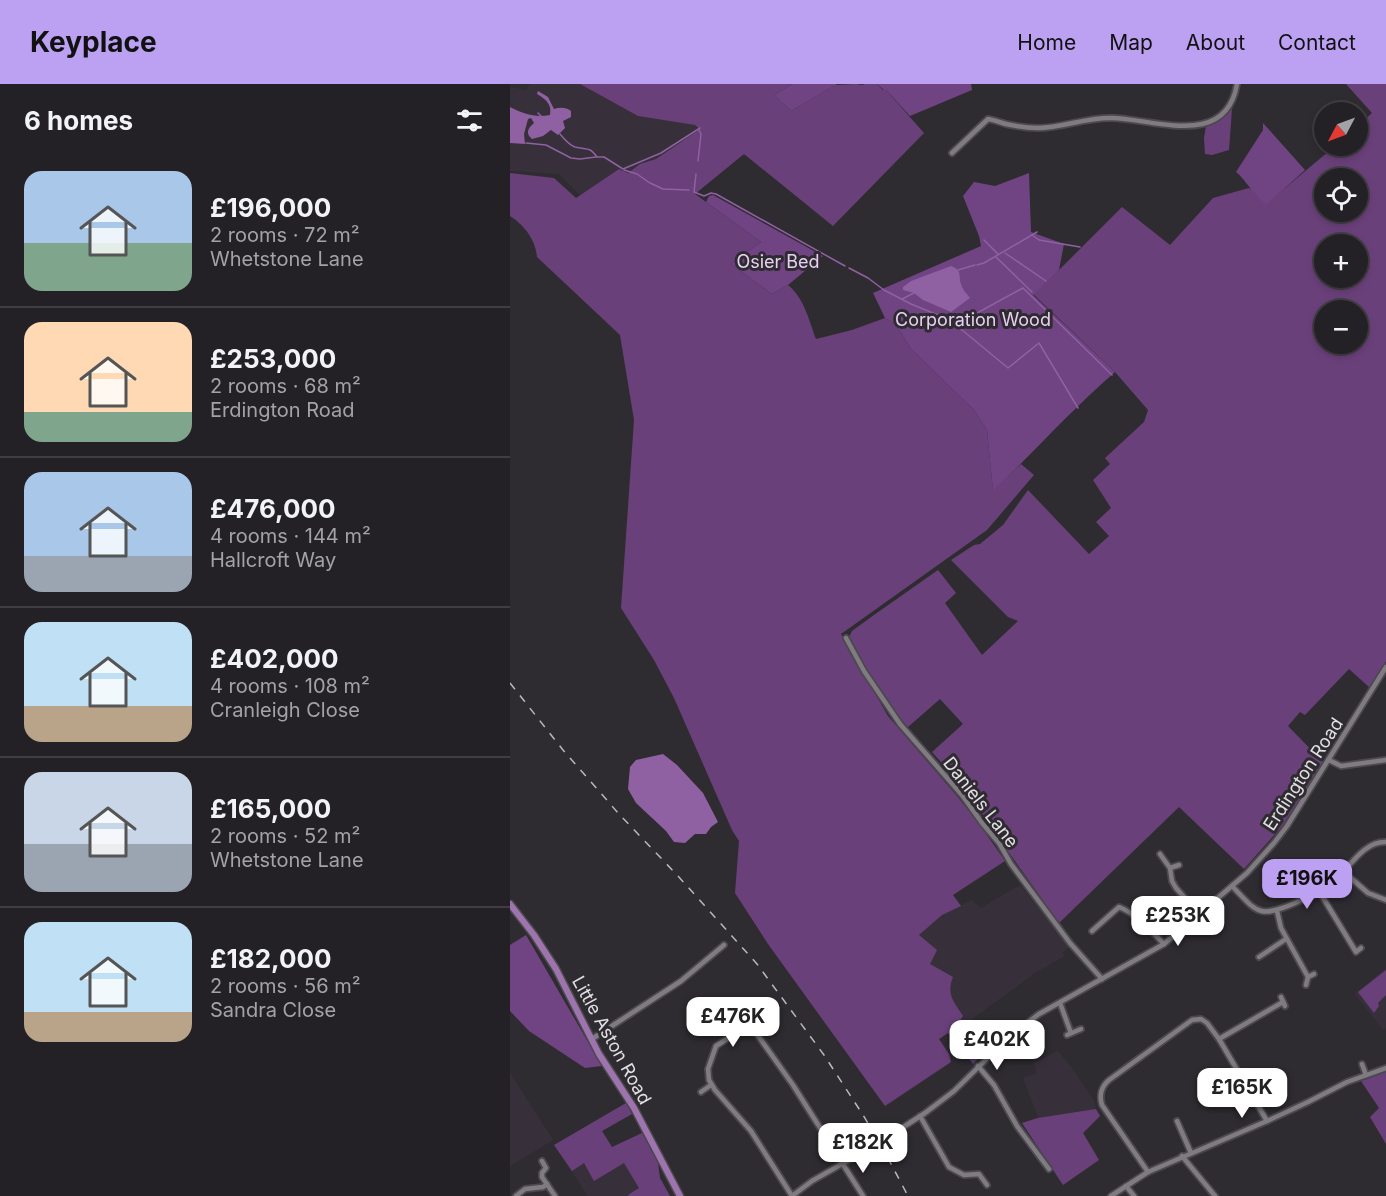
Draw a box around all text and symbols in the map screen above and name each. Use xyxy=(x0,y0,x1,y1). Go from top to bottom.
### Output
text: Keyplace xyxy=(30,25,157,59)
text: Home xyxy=(1017,30,1076,55)
text: Map xyxy=(1109,30,1153,55)
text: About xyxy=(1186,30,1245,55)
text: Contact xyxy=(1278,30,1356,55)
north arrow xyxy=(1314,102,1368,156)
map controls xyxy=(1314,102,1368,354)
icon: filters xyxy=(453,104,486,137)
text: 6 homes xyxy=(24,105,133,136)
button: locate xyxy=(1314,168,1368,222)
text: £196,000 xyxy=(210,192,331,223)
icon: home xyxy=(72,195,144,267)
text: 2 rooms · 72 m² xyxy=(210,223,360,247)
button: + xyxy=(1314,234,1368,288)
text: Whetstone Lane xyxy=(210,247,364,271)
park label: Osier Bed xyxy=(736,251,820,272)
button: − xyxy=(1314,300,1368,354)
park label: Corporation Wood xyxy=(895,309,1051,330)
text: £253,000 xyxy=(210,343,336,374)
icon: home xyxy=(72,346,144,418)
text: 2 rooms · 68 m² xyxy=(210,374,361,398)
text: Erdington Road xyxy=(210,398,354,422)
text: £476,000 xyxy=(210,493,336,524)
icon: home xyxy=(72,496,144,568)
text: 4 rooms · 144 m² xyxy=(210,524,371,548)
text: Hallcroft Way xyxy=(210,548,336,572)
text: £402,000 xyxy=(210,643,339,674)
icon: home xyxy=(72,646,144,718)
text: 4 rooms · 108 m² xyxy=(210,674,370,698)
text: Cranleigh Close xyxy=(210,698,360,722)
street label: Erdington Road xyxy=(1259,714,1347,834)
street label: Daniels Lane xyxy=(939,753,1023,851)
text: £165,000 xyxy=(210,793,331,824)
icon: home xyxy=(72,796,144,868)
text: 2 rooms · 52 m² xyxy=(210,824,360,848)
text: Whetstone Lane xyxy=(210,848,364,872)
pin: £196K xyxy=(1265,859,1349,910)
text: £196K xyxy=(1276,866,1338,890)
pin: £253K xyxy=(1136,896,1220,947)
text: £253K xyxy=(1145,903,1211,927)
text: £182,000 xyxy=(210,943,332,974)
icon: home xyxy=(72,946,144,1018)
street label: Little Aston Road xyxy=(568,972,656,1108)
text: 2 rooms · 56 m² xyxy=(210,974,361,998)
pin: £476K xyxy=(691,997,775,1048)
text: Sandra Close xyxy=(210,998,336,1022)
text: £476K xyxy=(701,1004,766,1028)
pin: £402K xyxy=(955,1020,1039,1071)
text: £402K xyxy=(964,1027,1030,1051)
pin: £165K xyxy=(1200,1068,1284,1119)
text: £165K xyxy=(1211,1075,1273,1099)
pin: £182K xyxy=(821,1123,905,1174)
text: £182K xyxy=(832,1130,894,1154)

